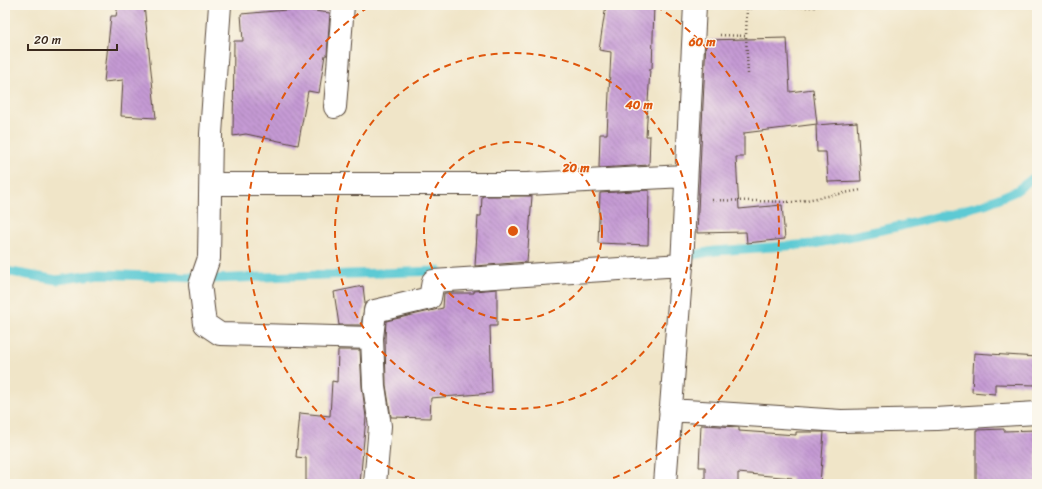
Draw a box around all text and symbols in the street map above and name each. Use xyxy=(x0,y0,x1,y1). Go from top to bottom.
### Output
scale bar xyxy=(28,26,117,52)
text: 20 m xyxy=(34,29,61,51)
text: 60 m xyxy=(688,31,716,53)
text: 40 m xyxy=(624,94,653,116)
text: 20 m xyxy=(562,157,590,179)
centre of rings xyxy=(506,224,520,238)

